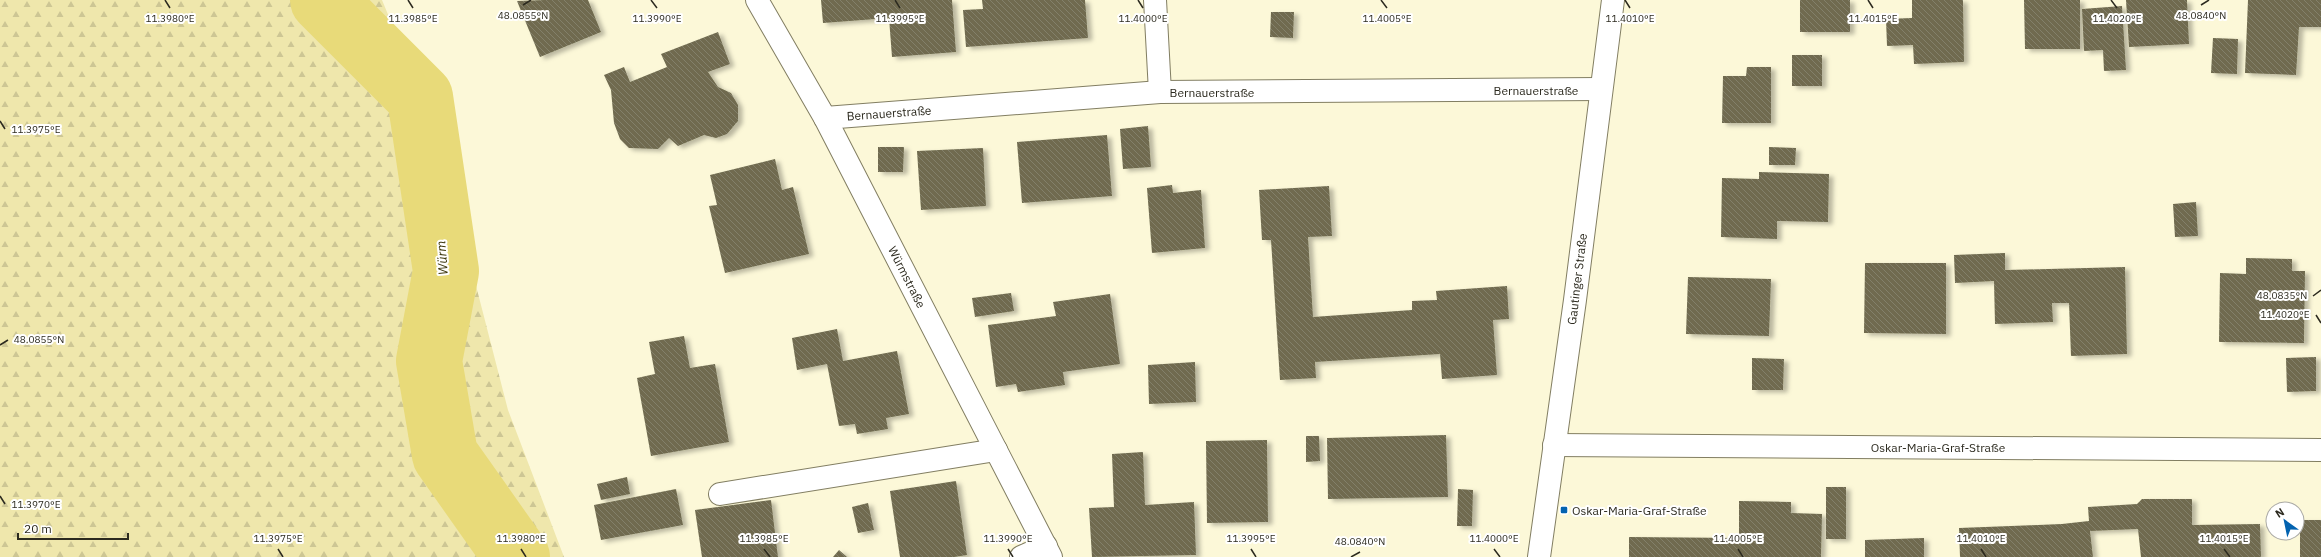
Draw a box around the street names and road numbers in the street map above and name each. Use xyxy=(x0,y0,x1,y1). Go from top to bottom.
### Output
street label: Bernauerstraße xyxy=(1494,83,1579,98)
street label: Bernauerstraße xyxy=(1170,85,1255,100)
street label: Bernauerstraße xyxy=(846,103,932,123)
street label: Gautinger Straße xyxy=(1564,232,1590,326)
street label: Würmstraße xyxy=(885,244,929,311)
street label: Oskar-Maria-Graf-Straße xyxy=(1871,440,2006,455)

